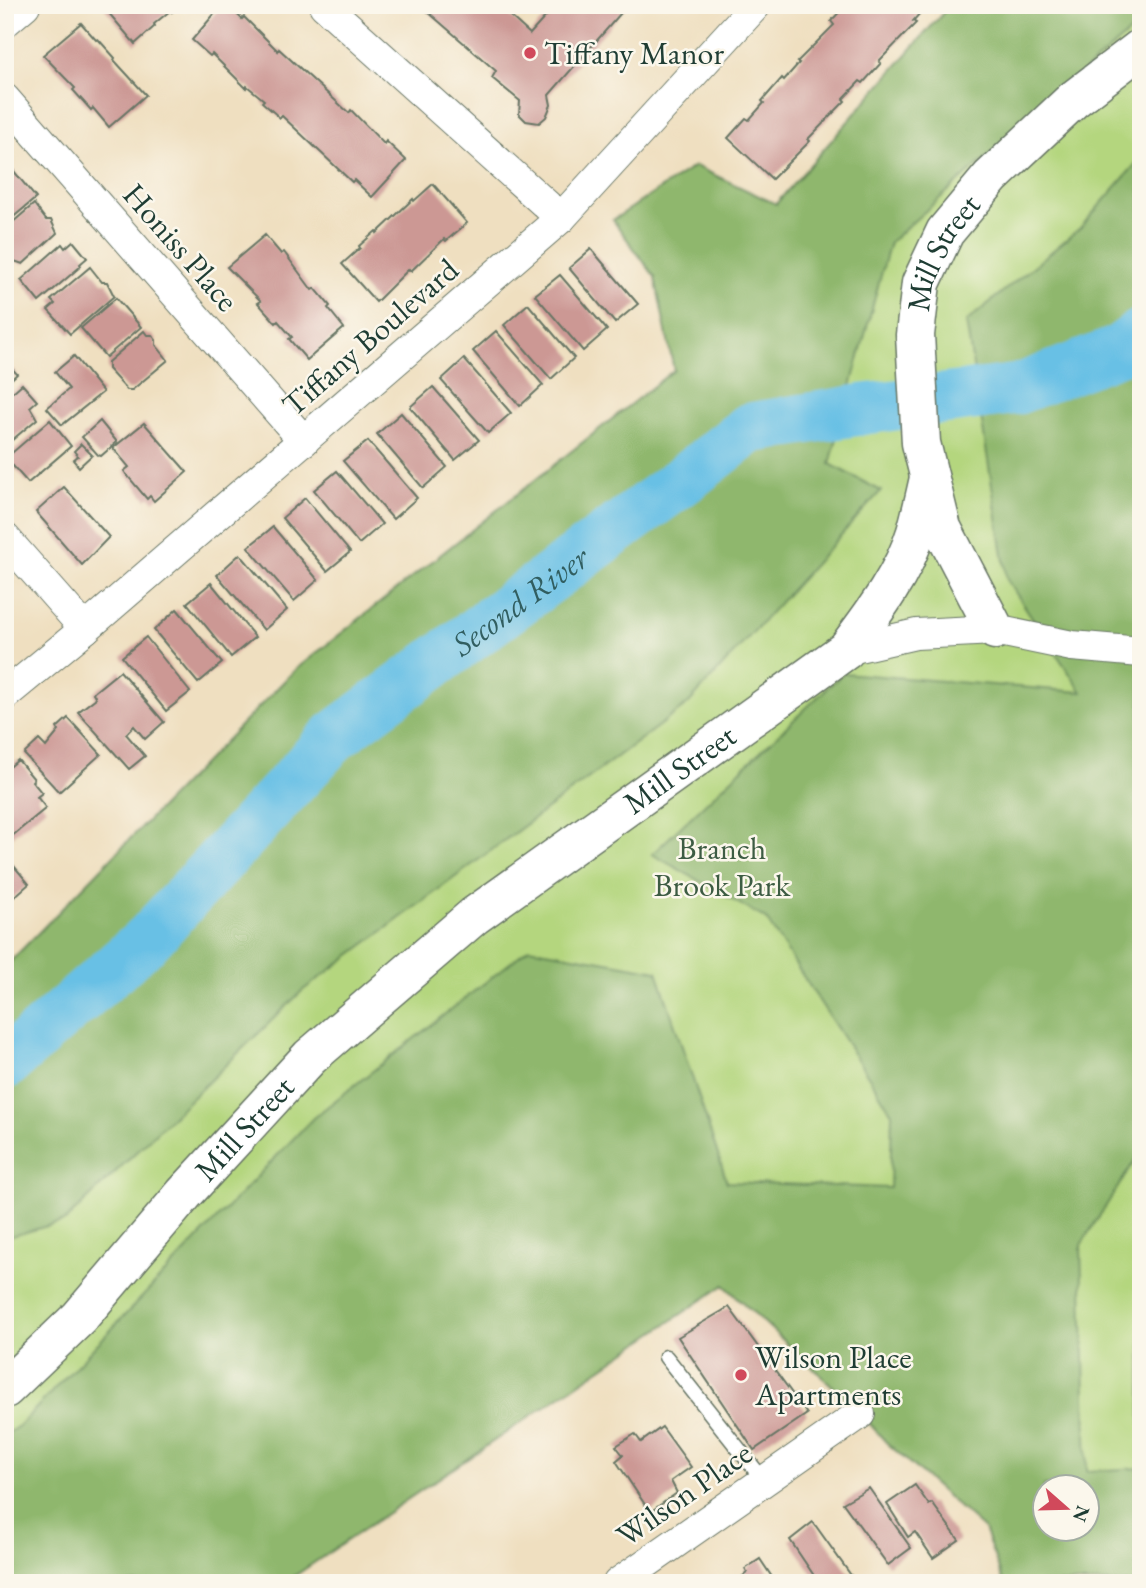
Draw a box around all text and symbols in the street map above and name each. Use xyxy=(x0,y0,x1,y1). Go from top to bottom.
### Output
place label: Tiffany Manor xyxy=(544,32,724,74)
marker: Tiffany Manor xyxy=(522,45,538,61)
street label: Honiss Place xyxy=(114,174,248,320)
street label: Mill Street xyxy=(897,185,989,314)
street label: Tiffany Boulevard xyxy=(273,248,468,425)
water label: Second River xyxy=(442,535,598,666)
street label: Mill Street xyxy=(615,715,744,824)
park label: Branch Brook Park xyxy=(654,827,791,906)
street label: Mill Street xyxy=(185,1067,303,1190)
place label: Wilson Place Apartments xyxy=(754,1336,912,1415)
marker: Wilson Place Apartments xyxy=(733,1367,749,1383)
street label: Wilson Place xyxy=(608,1432,760,1556)
north arrow xyxy=(1030,1472,1100,1542)
text: N xyxy=(1067,1502,1096,1526)

